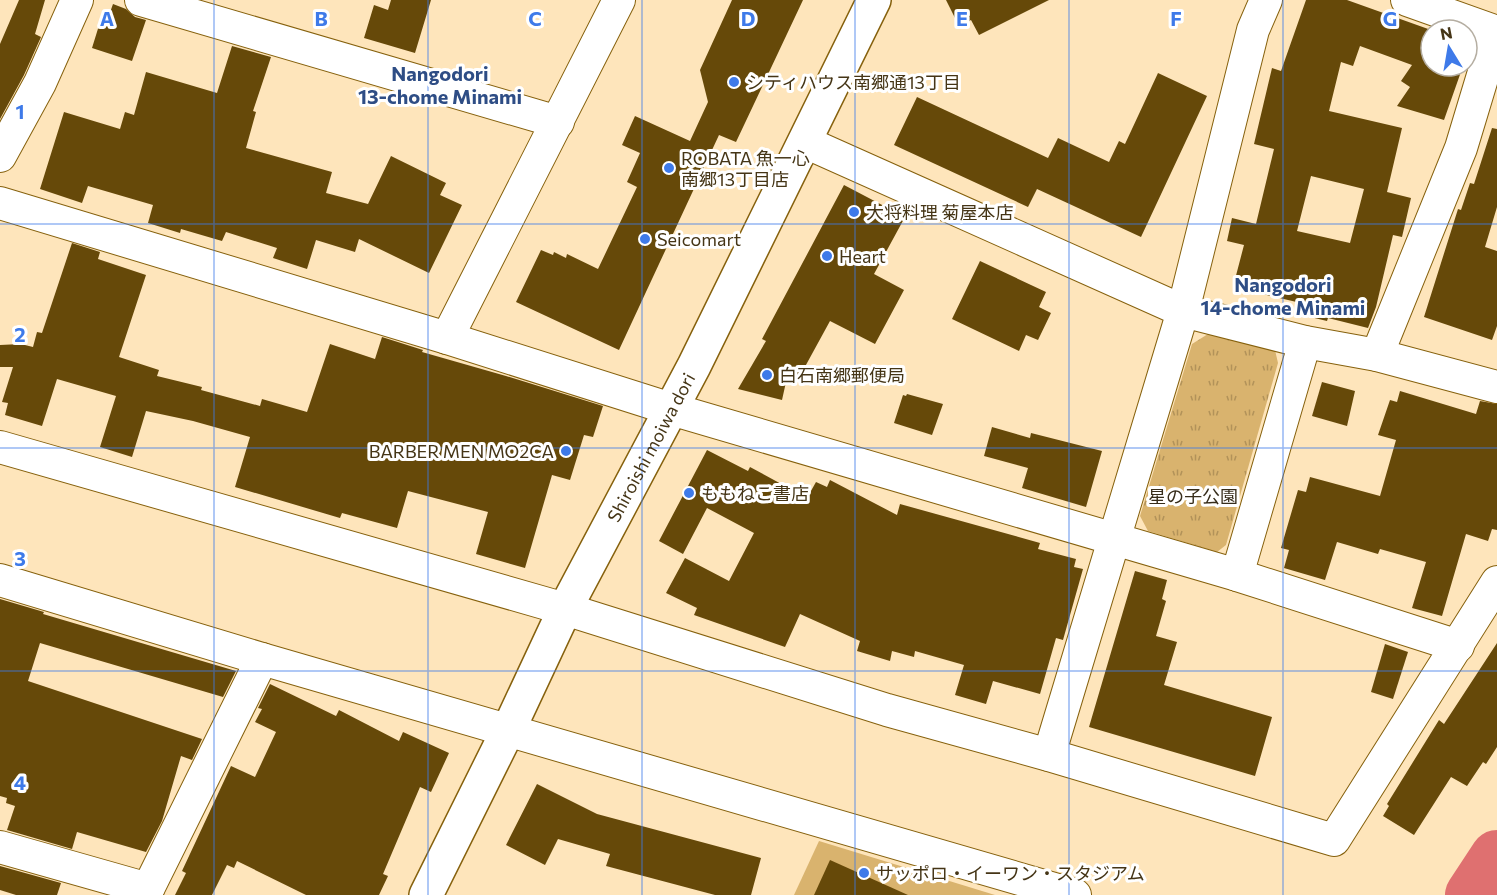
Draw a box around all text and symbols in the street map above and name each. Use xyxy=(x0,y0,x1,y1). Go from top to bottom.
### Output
text: A xyxy=(100,6,114,30)
text: B xyxy=(314,6,328,30)
text: C xyxy=(528,6,542,30)
text: D xyxy=(741,6,755,30)
text: E xyxy=(956,6,968,30)
text: F xyxy=(1170,6,1182,30)
text: G xyxy=(1383,6,1397,30)
north arrow xyxy=(1419,18,1479,78)
text: N xyxy=(1438,22,1454,43)
district label: Nangodori 13-chome Minami xyxy=(358,61,522,108)
place label: シティハウス南郷通13丁目 xyxy=(746,71,961,93)
marker: シティハウス南郷通13丁目 xyxy=(727,75,741,89)
text: 1 xyxy=(15,99,25,123)
place label: ROBATA 魚一心 南郷13丁目店 xyxy=(681,147,810,190)
marker: ROBATA 魚一心 南郷13丁目店 xyxy=(662,161,676,175)
place label: 大将料理 菊屋本店 xyxy=(866,201,1013,223)
marker: 大将料理 菊屋本店 xyxy=(847,205,861,219)
place label: Seicomart xyxy=(657,228,741,250)
marker: Seicomart xyxy=(638,232,652,246)
place label: Heart xyxy=(839,245,886,267)
marker: Heart xyxy=(820,249,834,263)
district label: Nangodori 14-chome Minami xyxy=(1201,272,1365,319)
text: 2 xyxy=(14,322,26,346)
place label: 白石南郷郵便局 xyxy=(779,364,905,386)
marker: 白石南郷郵便局 xyxy=(760,368,774,382)
street label: Shiroishi moiwa dori xyxy=(602,369,699,526)
place label: BARBER MEN MO2CA xyxy=(369,440,554,462)
marker: BARBER MEN MO2CA xyxy=(559,444,573,458)
place label: ももねこ書店 xyxy=(701,482,809,504)
park label: 星の子公園 xyxy=(1148,485,1238,507)
marker: ももねこ書店 xyxy=(682,486,696,500)
text: 3 xyxy=(14,546,26,570)
text: 4 xyxy=(14,770,26,794)
place label: サッポロ・イーワン・スタジアム xyxy=(876,862,1145,884)
marker: サッポロ・イーワン・スタジアム xyxy=(857,866,871,880)

